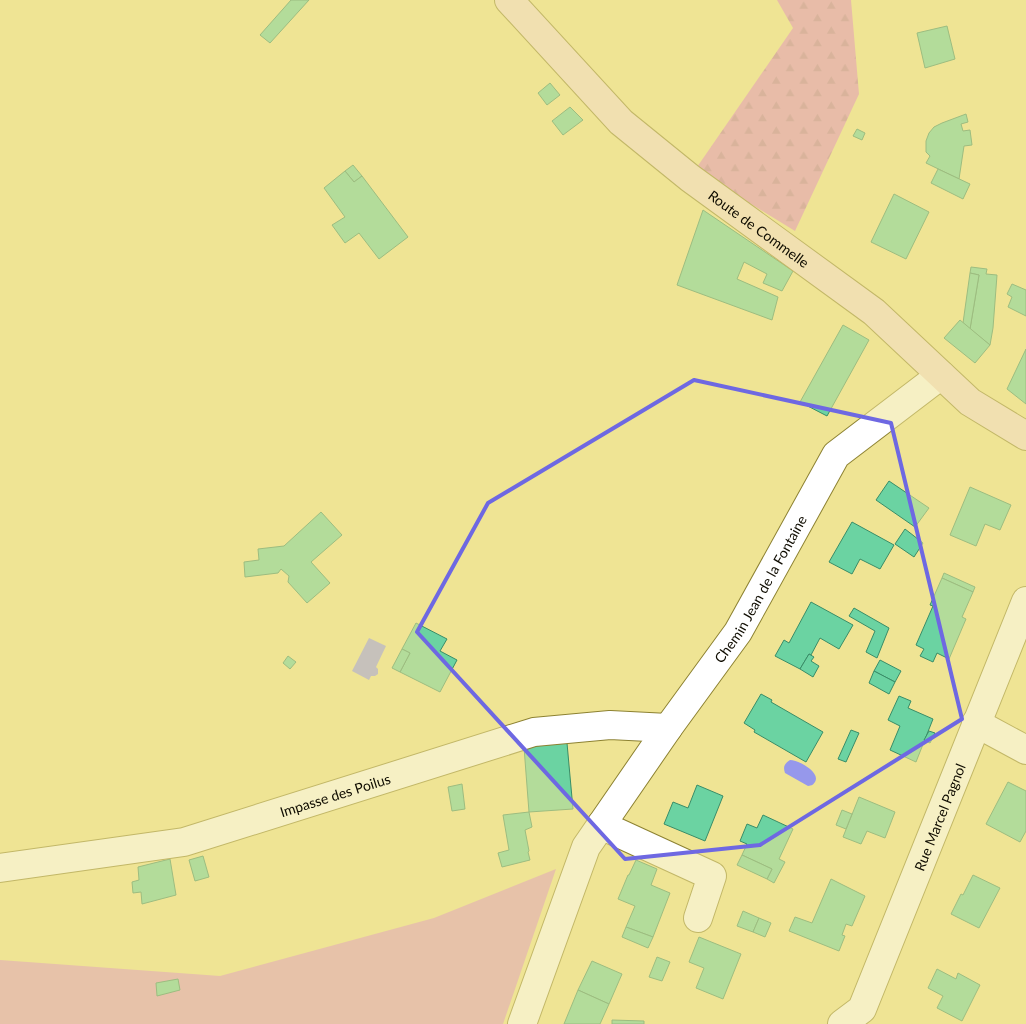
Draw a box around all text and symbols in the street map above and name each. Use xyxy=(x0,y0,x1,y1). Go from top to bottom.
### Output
street label: Route de Commelle xyxy=(705,186,813,271)
street label: Chemin Jean de la Fontaine xyxy=(710,512,810,666)
street label: Rue Marcel Pagnol xyxy=(910,761,968,873)
street label: Impasse des Poilus xyxy=(278,769,392,820)

